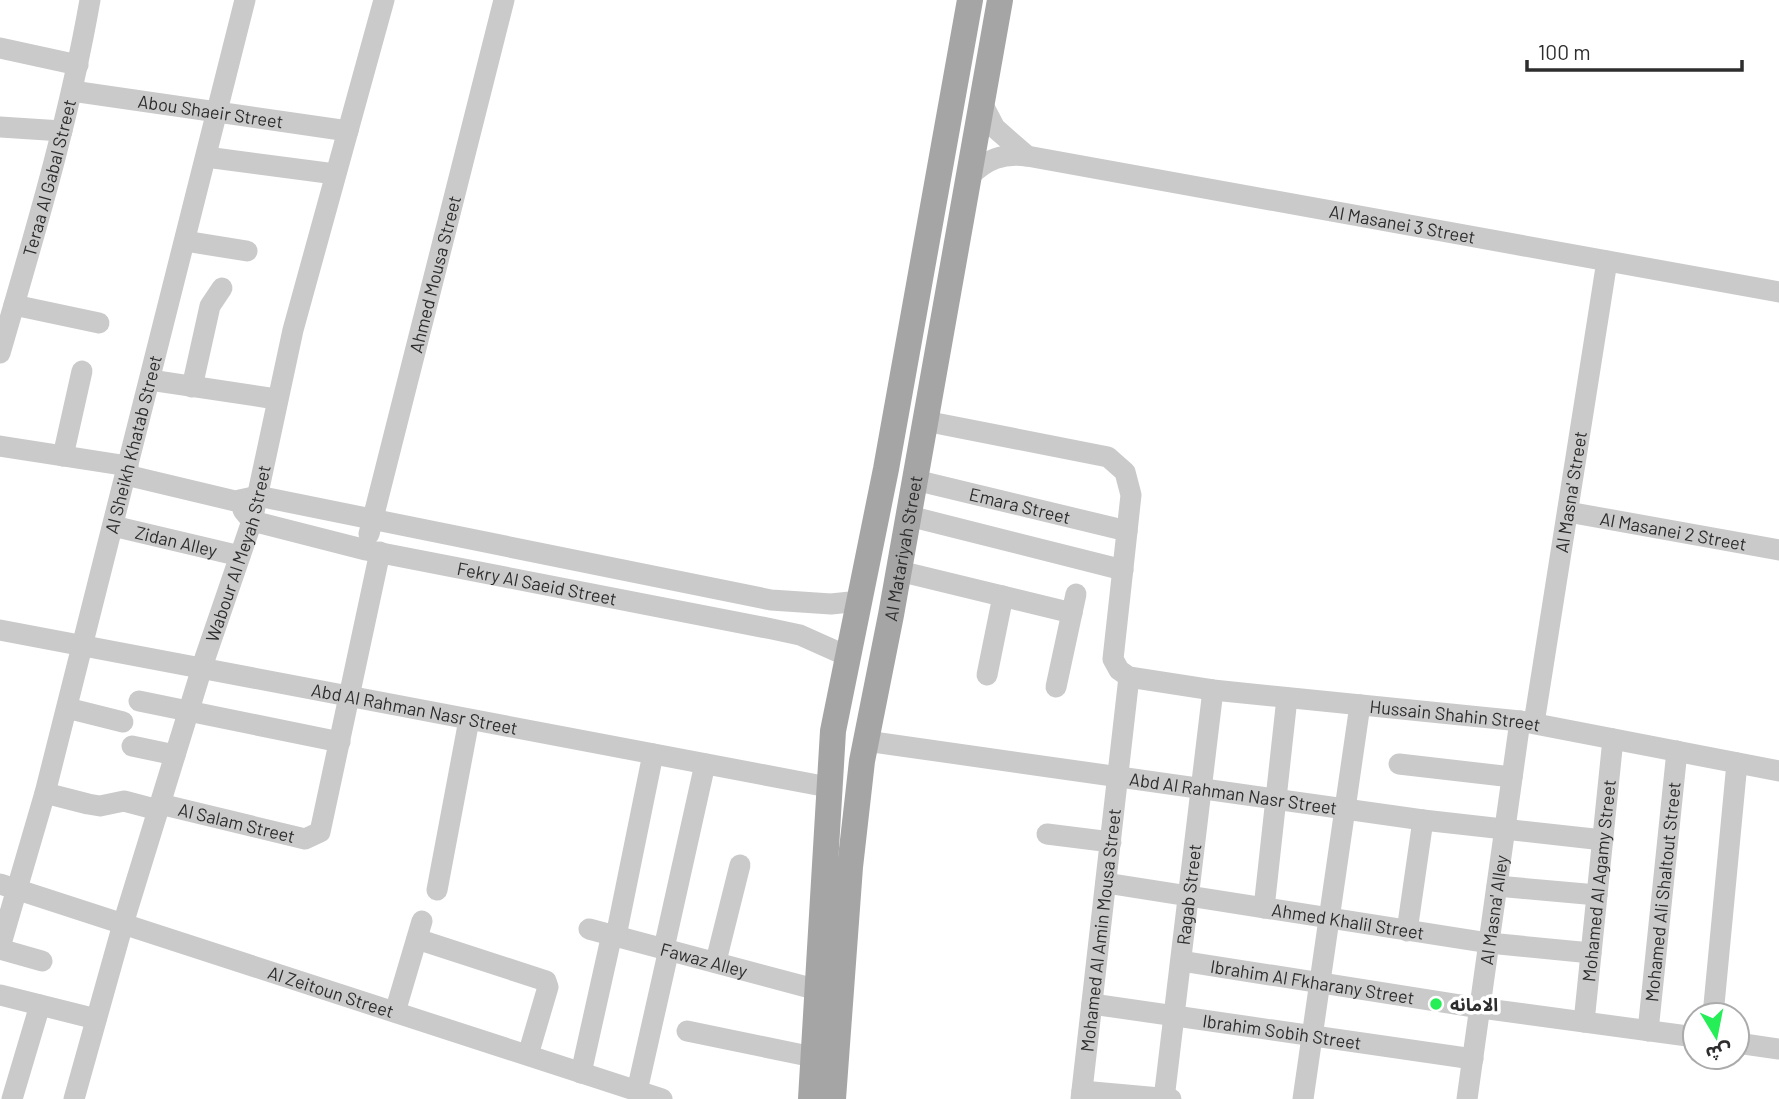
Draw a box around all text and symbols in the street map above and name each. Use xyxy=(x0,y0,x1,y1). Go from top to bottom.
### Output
scale bar xyxy=(1527,28,1742,72)
text: 100 m xyxy=(1538,39,1591,64)
street label: Abou Shaeir Street xyxy=(136,90,285,132)
street label: Teraa Al Gabal Street xyxy=(18,97,80,259)
street label: Ahmed Mousa Street xyxy=(404,193,465,355)
street label: Al Masanei 3 Street xyxy=(1328,200,1477,248)
street label: Al Sheikh Khatab Street xyxy=(100,353,166,536)
street label: Al Masna' Street xyxy=(1550,429,1591,554)
street label: Wabour Al Meyah Street xyxy=(200,463,275,645)
street label: Al Matariyah Street xyxy=(879,474,927,623)
street label: Emara Street xyxy=(967,482,1073,528)
street label: Al Masanei 2 Street xyxy=(1598,507,1748,555)
street label: Zidan Alley xyxy=(133,521,220,561)
street label: Fekry Al Saeid Street xyxy=(455,557,619,610)
street label: Abd Al Rahman Nasr Street xyxy=(310,678,520,739)
street label: Hussain Shahin Street xyxy=(1369,695,1542,736)
street label: Abd Al Rahman Nasr Street xyxy=(1128,767,1339,819)
street label: Mohamed Al Agamy Street xyxy=(1577,778,1620,983)
street label: Mohamed Ali Shaltout Street xyxy=(1640,781,1685,1003)
street label: Al Salam Street xyxy=(176,798,297,847)
street label: Mohamed Al Amin Mousa Street xyxy=(1075,807,1125,1053)
street label: Ragab Street xyxy=(1172,843,1205,946)
street label: Al Masna' Alley xyxy=(1475,853,1512,966)
street label: Ahmed Khalil Street xyxy=(1270,898,1426,944)
street label: Fawaz Alley xyxy=(658,938,750,982)
street label: Ibrahim Al Fkharany Street xyxy=(1209,955,1416,1009)
street label: Al Zeitoun Street xyxy=(265,961,397,1022)
place label: الامانه xyxy=(1450,993,1498,1015)
marker: الامانه xyxy=(1428,996,1444,1012)
north arrow xyxy=(1681,1001,1751,1071)
street label: Ibrahim Sobih Street xyxy=(1201,1009,1363,1054)
text: ش xyxy=(1704,1040,1734,1067)

